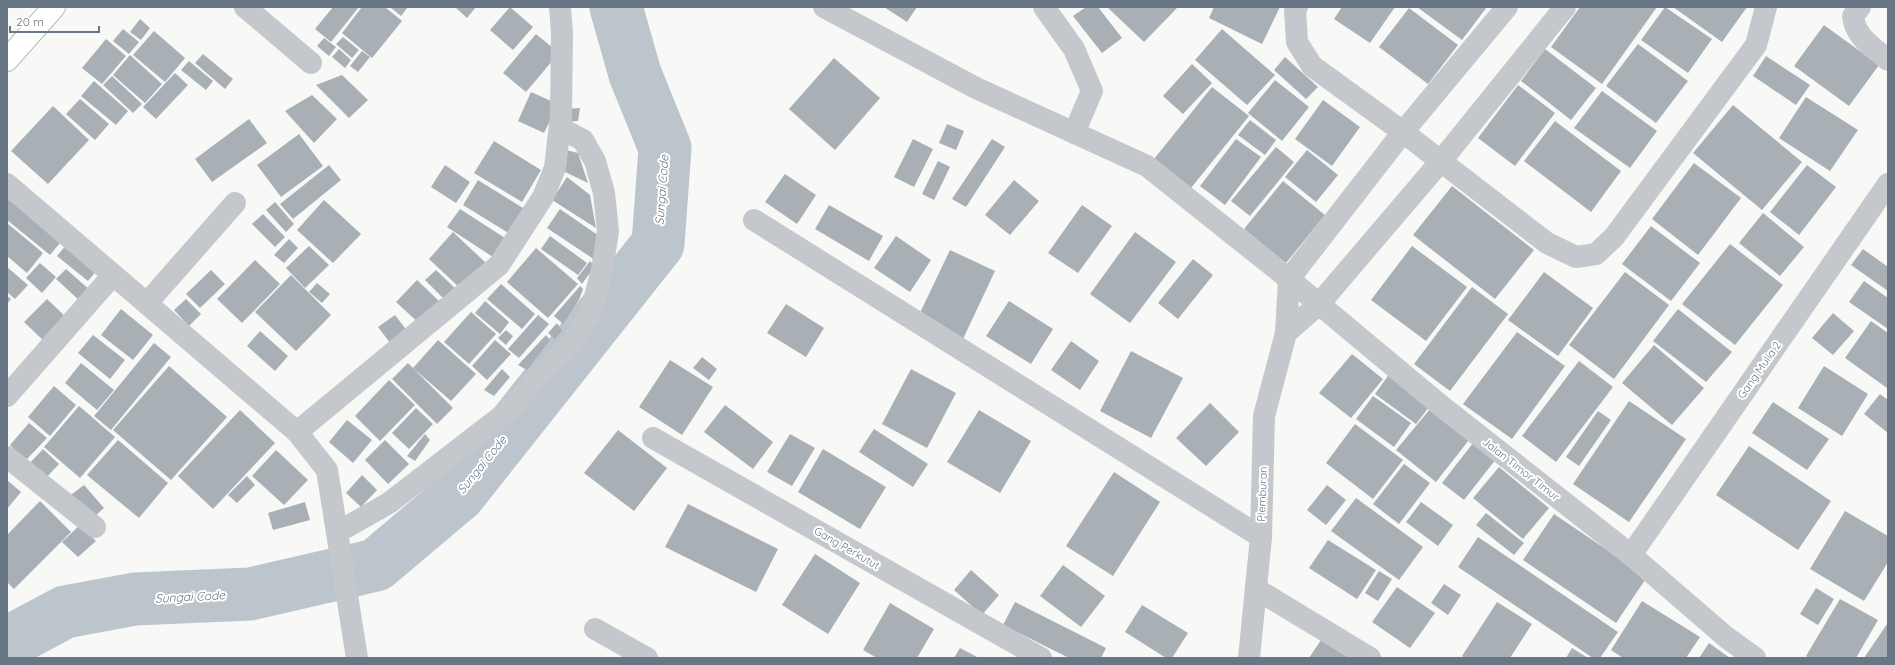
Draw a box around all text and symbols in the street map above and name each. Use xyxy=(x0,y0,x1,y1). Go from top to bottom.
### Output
scale bar xyxy=(10,8,99,34)
text: 20 m xyxy=(16,14,44,29)
water label: Sungai Code xyxy=(652,153,672,226)
street label: Gang Mulia 2 xyxy=(1734,339,1784,401)
water label: Sungai Code xyxy=(454,432,510,497)
street label: Jalan Timor Timur xyxy=(1480,435,1563,504)
street label: Plemburan xyxy=(1254,466,1270,522)
street label: Gang Perkutut xyxy=(812,524,883,573)
water label: Sungai Code xyxy=(155,587,227,606)

